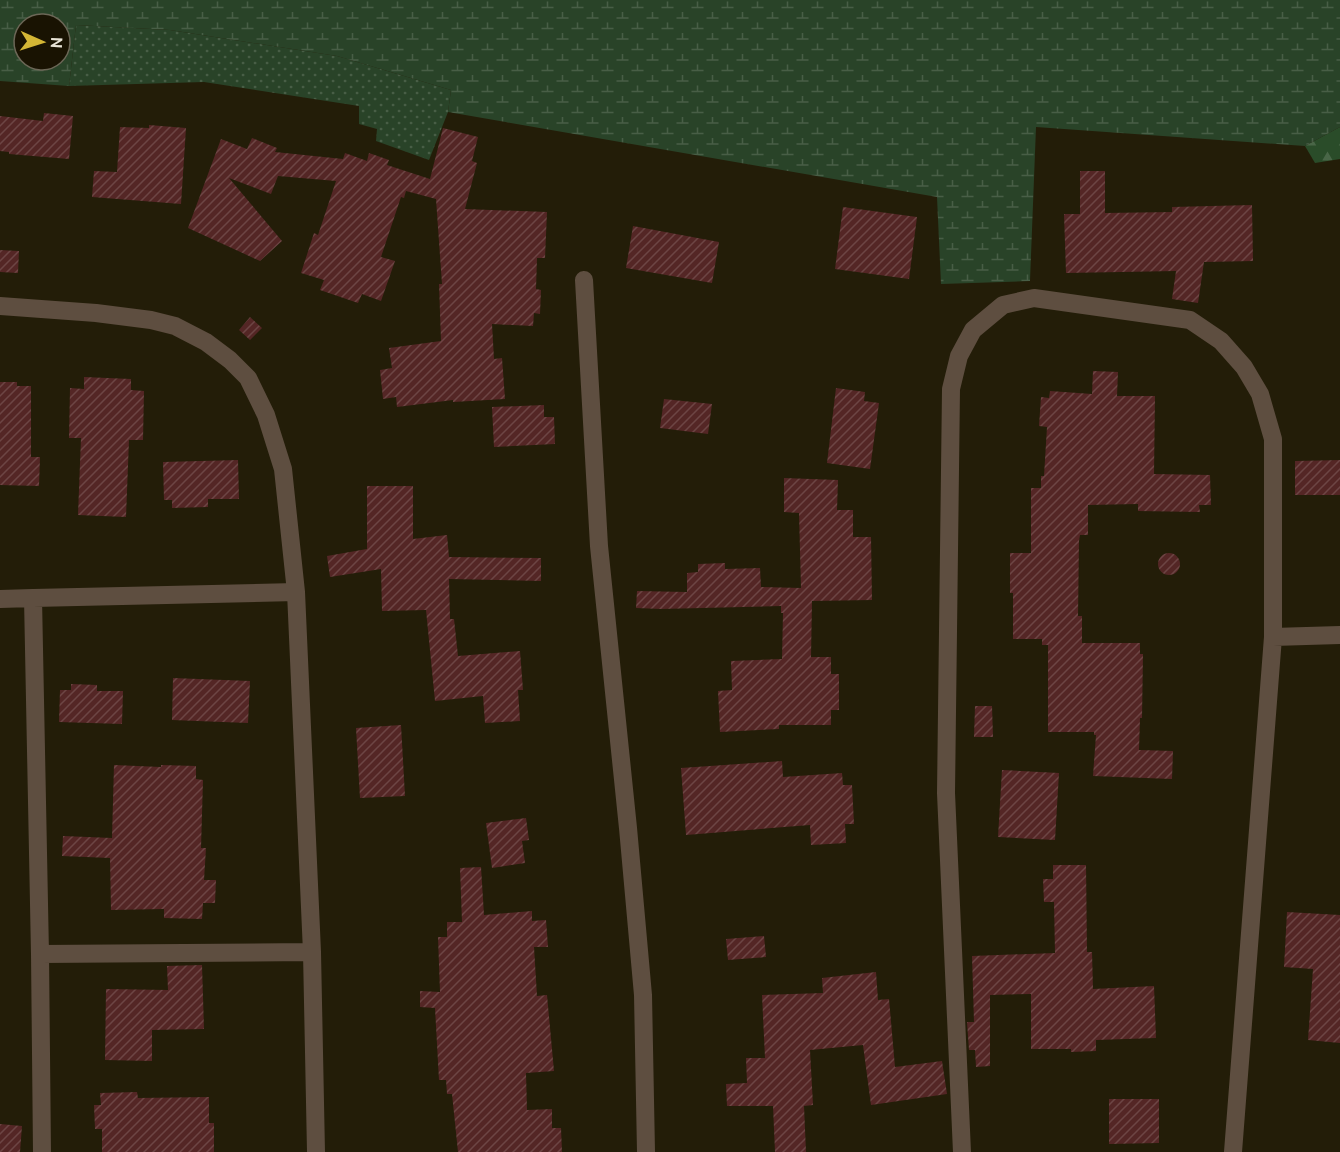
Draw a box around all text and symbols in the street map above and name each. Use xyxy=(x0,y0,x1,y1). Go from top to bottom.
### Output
north arrow xyxy=(12,12,72,72)
text: N xyxy=(47,37,66,49)

